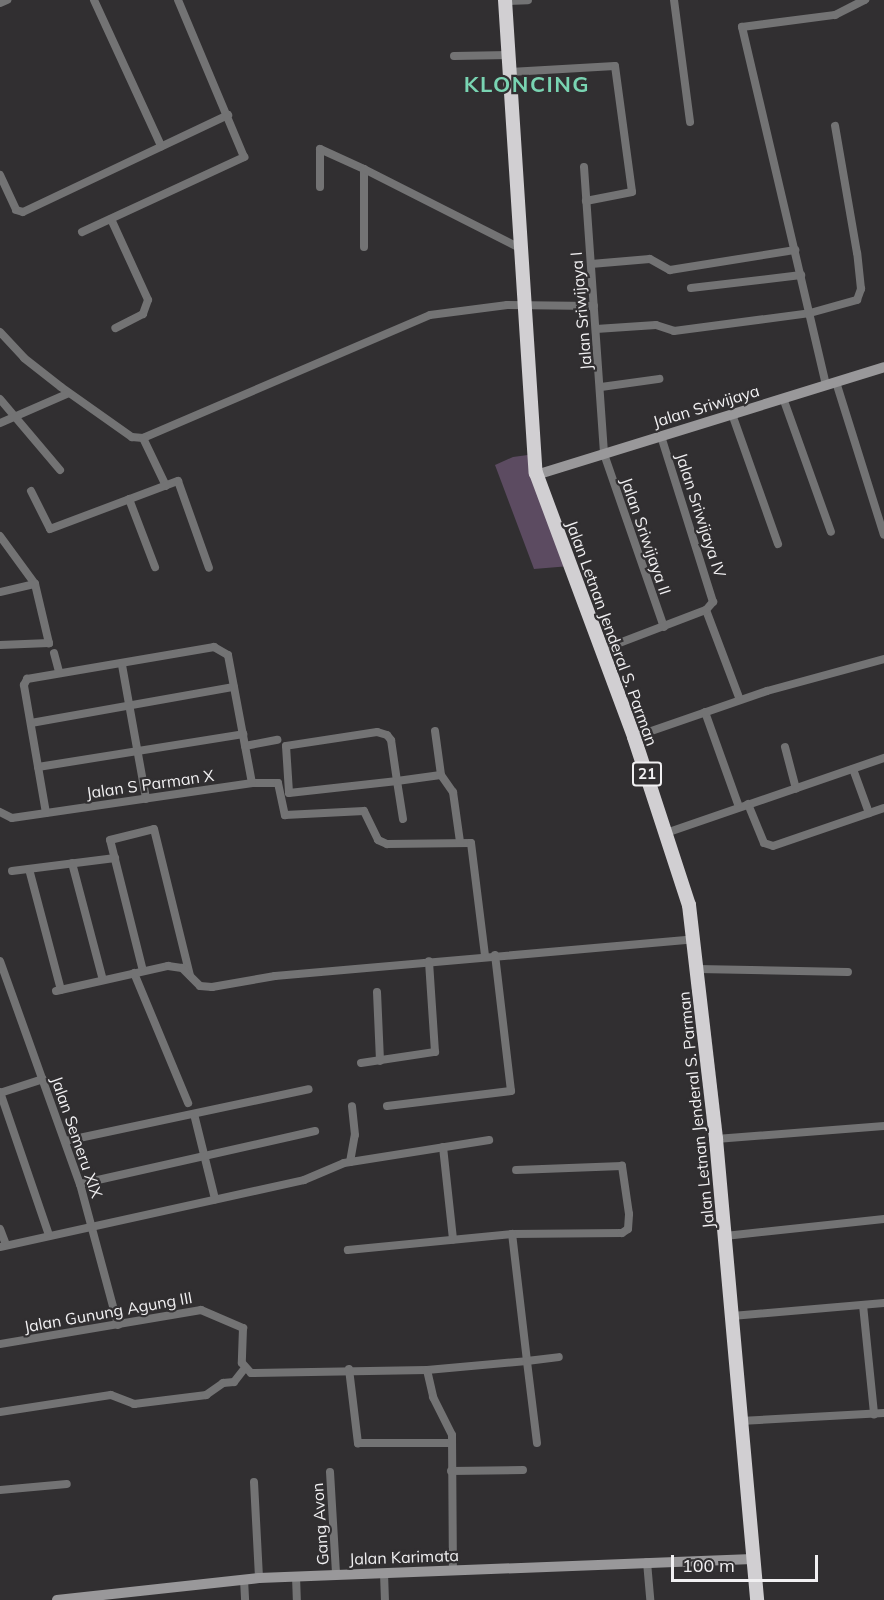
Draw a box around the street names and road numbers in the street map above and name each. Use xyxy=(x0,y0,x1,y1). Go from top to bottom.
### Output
street label: Jalan Sriwijaya I xyxy=(566,251,596,371)
street label: Jalan Sriwijaya xyxy=(650,381,762,431)
street label: Jalan Sriwijaya IV xyxy=(672,450,730,580)
street label: Jalan Sriwijaya II xyxy=(617,475,675,597)
street label: Jalan Letnan Jenderal S. Parman xyxy=(562,518,662,748)
road number: 21 xyxy=(632,762,662,786)
street label: Jalan S Parman X xyxy=(85,766,215,802)
street label: Jalan Letnan Jenderal S. Parman xyxy=(674,990,718,1230)
street label: Jalan Semeru XIX xyxy=(47,1074,107,1200)
street label: Jalan Gunung Agung III xyxy=(22,1288,194,1336)
street label: Gang Avon xyxy=(308,1482,332,1566)
street label: Jalan Karimata xyxy=(349,1545,459,1569)

